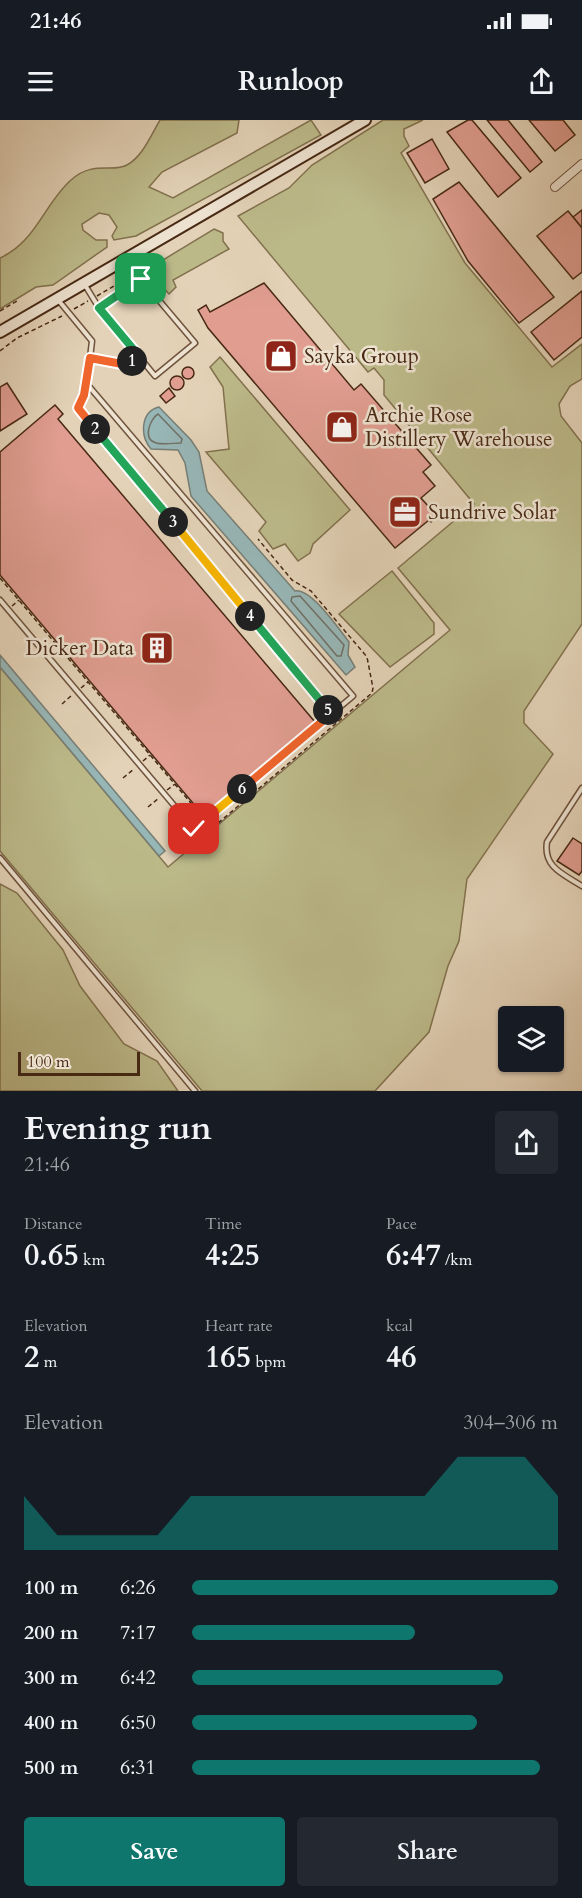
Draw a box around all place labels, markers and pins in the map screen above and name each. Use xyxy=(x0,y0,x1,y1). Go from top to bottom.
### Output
pin xyxy=(115,253,166,304)
shop icon: Sayka Group xyxy=(263,338,299,374)
place label: Sayka Group xyxy=(304,342,419,371)
pin: 1 xyxy=(117,346,147,376)
place label: Archie Rose Distillery Warehouse xyxy=(365,401,553,454)
shop icon: Archie Rose Distillery Warehouse xyxy=(324,409,360,445)
pin: 2 xyxy=(80,414,110,444)
office icon: Sundrive Solar xyxy=(387,494,423,530)
place label: Sundrive Solar xyxy=(428,498,557,527)
pin: 3 xyxy=(158,507,188,537)
pin: 4 xyxy=(235,601,265,631)
building icon: Dicker Data xyxy=(139,630,175,666)
place label: Dicker Data xyxy=(26,634,134,663)
pin: 5 xyxy=(313,695,343,725)
pin: 6 xyxy=(227,774,257,804)
pin xyxy=(168,803,219,854)

